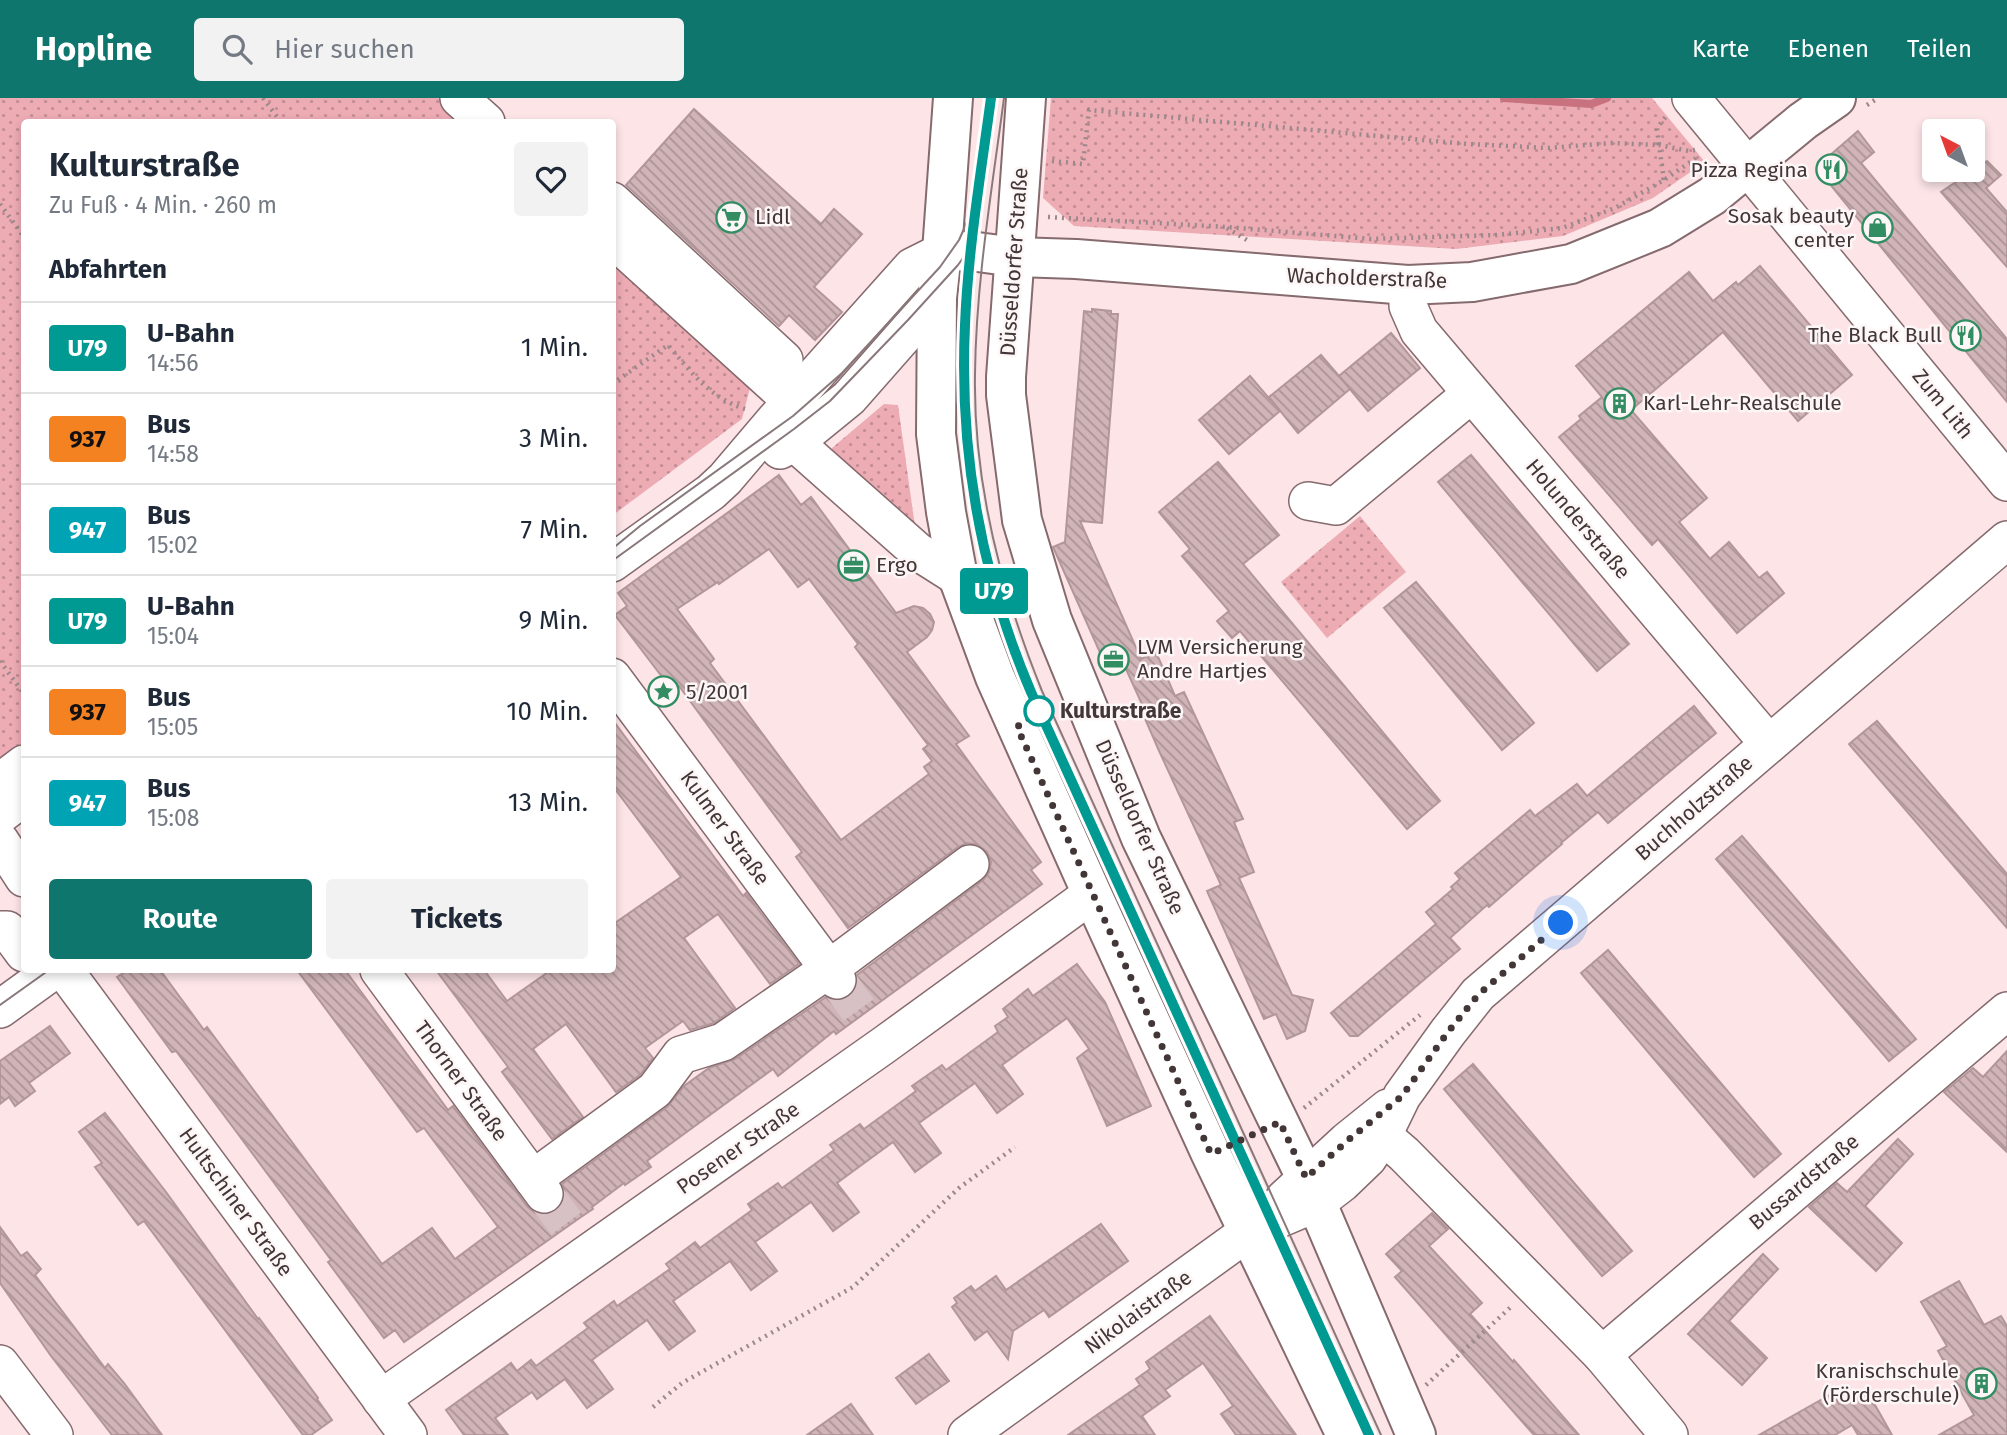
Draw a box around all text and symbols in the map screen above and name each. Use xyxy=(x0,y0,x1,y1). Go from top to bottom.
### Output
search box xyxy=(194,18,684,81)
text: Hopline xyxy=(35,29,152,69)
icon: search xyxy=(218,30,256,68)
text: Hier suchen xyxy=(274,34,415,65)
text: Karte xyxy=(1692,35,1750,63)
text: Ebenen xyxy=(1788,35,1869,63)
text: Teilen xyxy=(1907,35,1972,63)
north arrow xyxy=(1922,119,1984,182)
map controls xyxy=(1922,119,1985,182)
button: heart xyxy=(514,142,588,216)
text: Kulturstraße xyxy=(49,145,240,185)
restaurant icon: Pizza Regina xyxy=(1814,153,1848,187)
place label: Pizza Regina xyxy=(1690,157,1808,183)
street label: Düsseldorfer Straße xyxy=(994,167,1034,357)
text: Zu Fuß · 4 Min. · 260 m xyxy=(49,191,277,219)
supermarket icon: Lidl xyxy=(715,200,749,234)
place label: Sosak beauty center xyxy=(1728,203,1855,253)
place label: Lidl xyxy=(755,204,790,230)
shop icon: Sosak beauty center xyxy=(1860,211,1894,245)
text: Abfahrten xyxy=(49,254,167,285)
street label: Wacholderstraße xyxy=(1286,262,1448,294)
text: U-Bahn xyxy=(147,318,235,349)
restaurant icon: The Black Bull xyxy=(1948,318,1982,352)
place label: The Black Bull xyxy=(1808,322,1942,348)
text: 1 Min. xyxy=(521,332,588,363)
text: U79 xyxy=(68,334,107,362)
text: 14:56 xyxy=(147,349,199,377)
street label: Zum Lith xyxy=(1907,364,1979,444)
building icon: Karl-Lehr-Realschule xyxy=(1603,386,1637,420)
place label: Karl-Lehr-Realschule xyxy=(1643,390,1842,416)
text: Bus xyxy=(147,409,190,440)
text: 3 Min. xyxy=(519,423,588,454)
text: 937 xyxy=(69,425,106,453)
text: 14:58 xyxy=(147,440,199,468)
street label: Holunderstraße xyxy=(1520,454,1636,584)
text: Bus xyxy=(147,500,190,531)
text: 7 Min. xyxy=(521,514,588,545)
text: 947 xyxy=(69,516,106,544)
text: 15:02 xyxy=(147,531,198,559)
office icon: Ergo xyxy=(836,548,870,582)
place label: Ergo xyxy=(876,552,918,578)
line badge: U79 xyxy=(954,568,1034,614)
text: U79 xyxy=(974,577,1014,605)
text: U-Bahn xyxy=(147,591,235,622)
text: 9 Min. xyxy=(518,605,588,636)
text: U79 xyxy=(68,607,107,635)
text: 15:04 xyxy=(147,622,199,650)
place label: LVM Versicherung Andre Hartjes xyxy=(1137,634,1303,684)
office icon: LVM Versicherung Andre Hartjes xyxy=(1097,642,1131,676)
place icon: 5/2001 xyxy=(646,675,680,709)
place label: 5/2001 xyxy=(686,679,749,705)
text: Bus xyxy=(147,682,190,713)
text: 10 Min. xyxy=(506,696,588,727)
marker: Kulturstraße xyxy=(1024,696,1054,726)
text: 937 xyxy=(69,698,106,726)
place label: Kulturstraße xyxy=(1060,698,1182,724)
text: 15:05 xyxy=(147,713,198,741)
street label: Düsseldorfer Straße xyxy=(1090,735,1190,919)
street label: Buchholzstraße xyxy=(1630,750,1758,866)
street label: Kulmer Straße xyxy=(675,766,775,890)
text: Bus xyxy=(147,773,190,804)
text: 13 Min. xyxy=(508,787,588,818)
text: 947 xyxy=(69,789,106,817)
text: 15:08 xyxy=(147,804,200,832)
button: Route xyxy=(49,879,312,959)
button: Tickets xyxy=(326,879,588,959)
your location xyxy=(1543,905,1578,940)
street label: Thorner Straße xyxy=(409,1016,513,1146)
street label: Posener Straße xyxy=(671,1096,805,1200)
street label: Hultschiner Straße xyxy=(173,1123,299,1281)
street label: Bussardstraße xyxy=(1744,1128,1864,1236)
street label: Nikolaistraße xyxy=(1079,1264,1197,1360)
place label: Kranischschule (Förderschule) xyxy=(1816,1358,1959,1408)
building icon: Kranischschule (Förderschule) xyxy=(1965,1366,1999,1400)

